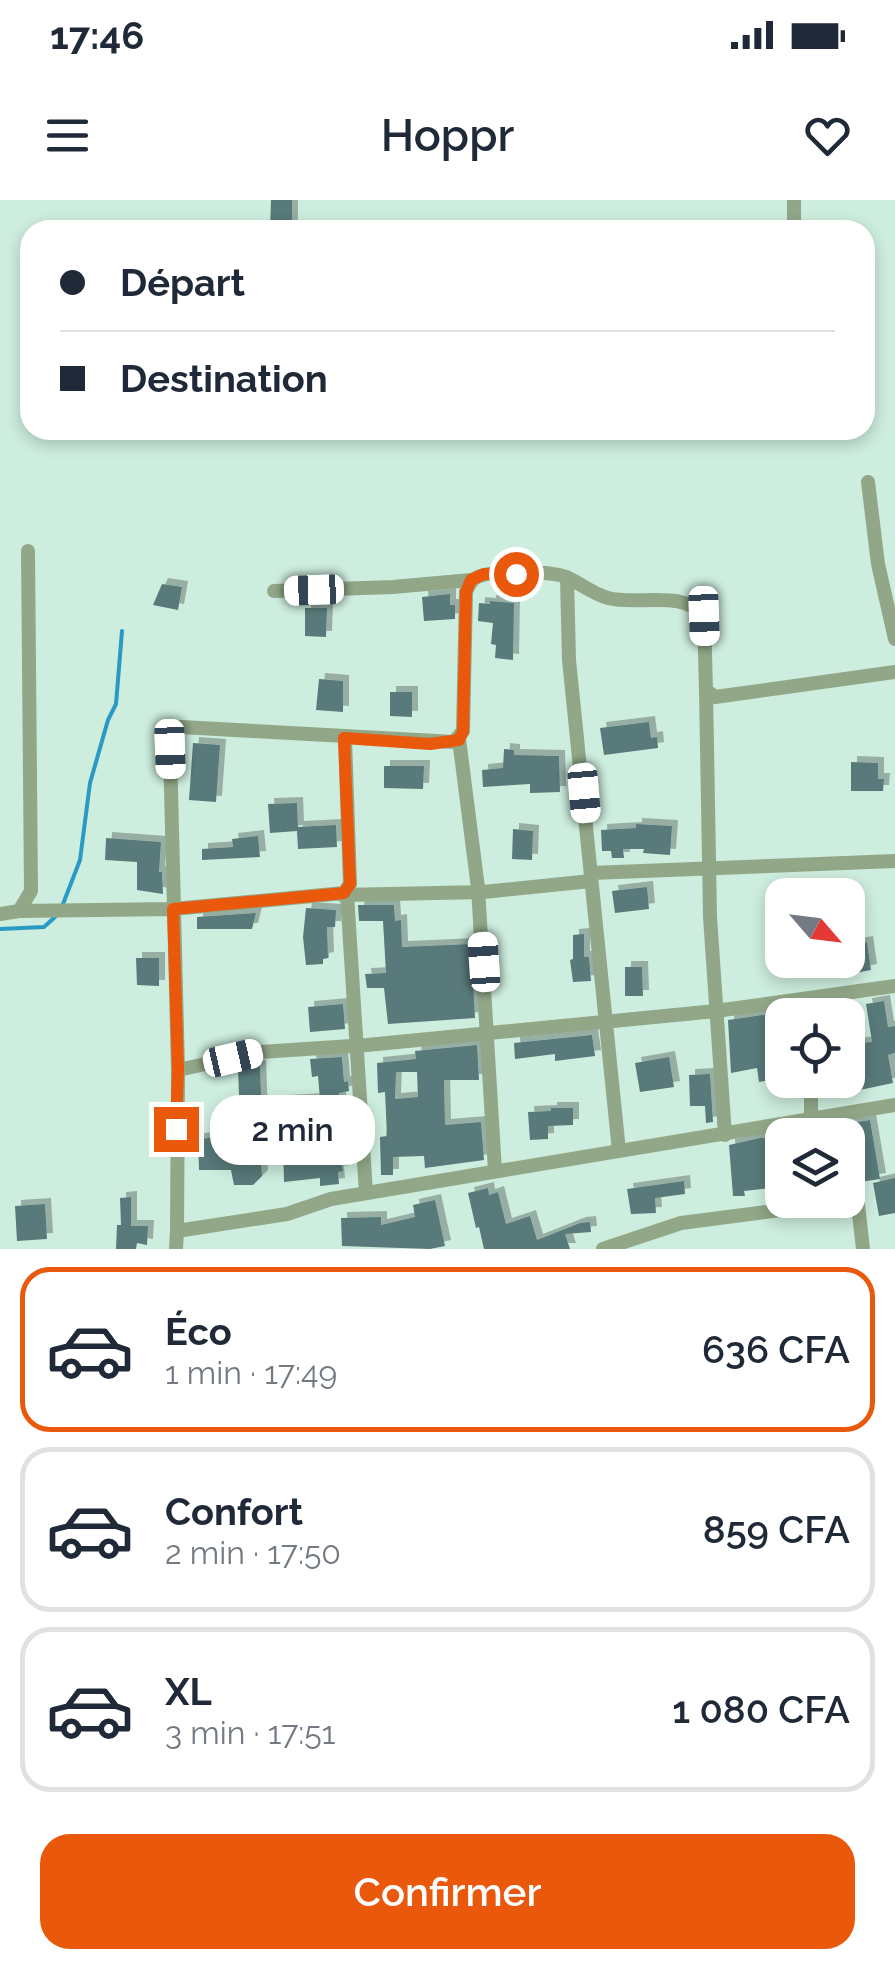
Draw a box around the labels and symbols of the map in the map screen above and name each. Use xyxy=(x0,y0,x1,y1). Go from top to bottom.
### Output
route start xyxy=(494,552,539,597)
car xyxy=(283,574,345,606)
car xyxy=(688,585,720,647)
car xyxy=(154,718,186,780)
car xyxy=(566,762,602,824)
north arrow xyxy=(765,878,865,978)
car xyxy=(467,931,501,993)
car xyxy=(200,1037,266,1079)
callout: 2 min xyxy=(211,1094,376,1164)
route end xyxy=(154,1107,199,1152)

